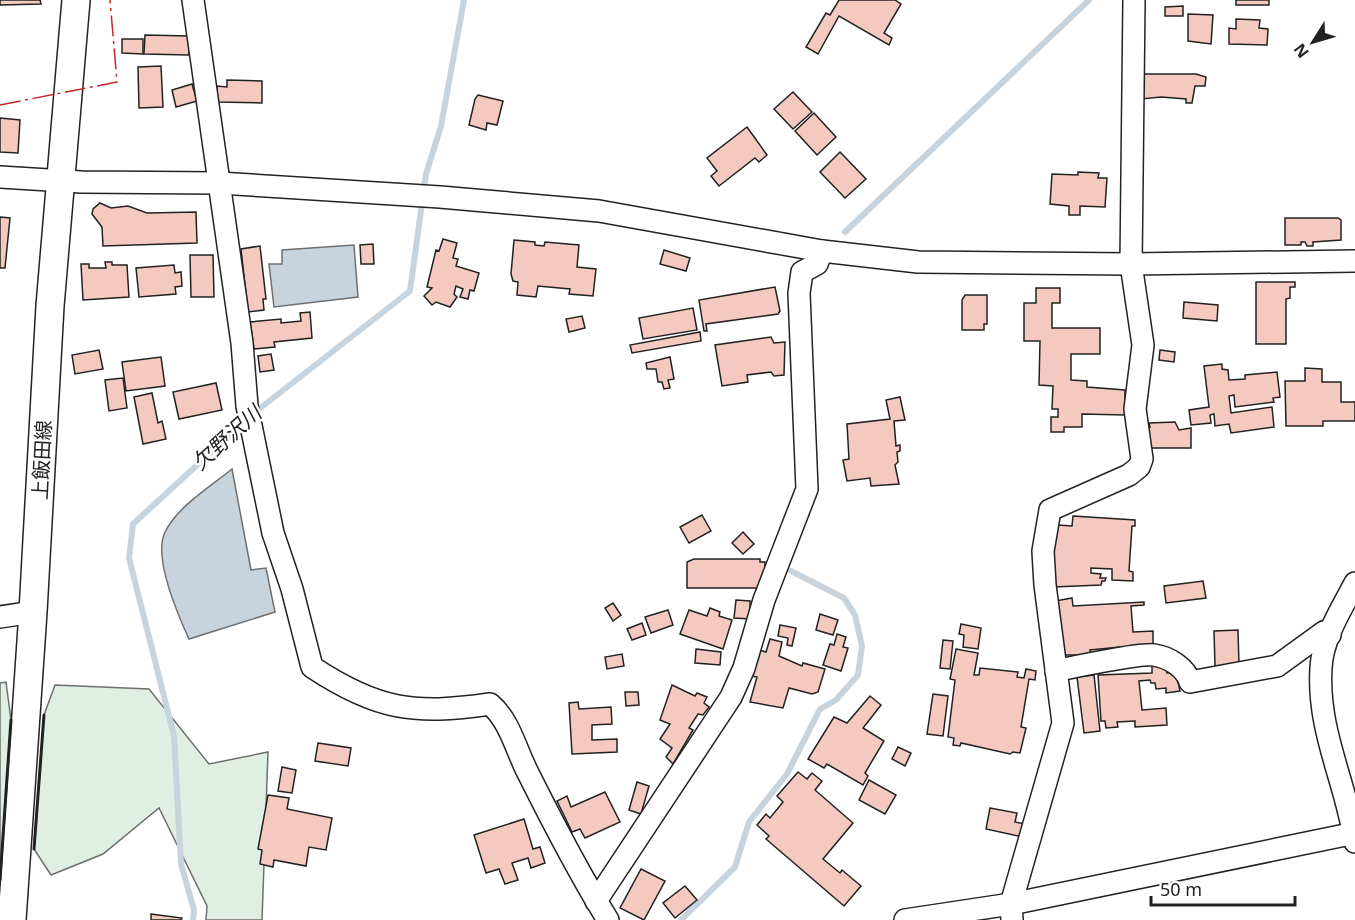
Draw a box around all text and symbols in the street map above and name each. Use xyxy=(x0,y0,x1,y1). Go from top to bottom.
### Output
north arrow xyxy=(1283,12,1343,72)
text: N xyxy=(1288,39,1314,63)
water label: 欠野沢川 xyxy=(186,397,268,476)
street label: 上飯田線 xyxy=(26,419,57,501)
scale bar xyxy=(1151,869,1295,907)
text: 50 m xyxy=(1160,877,1202,901)

